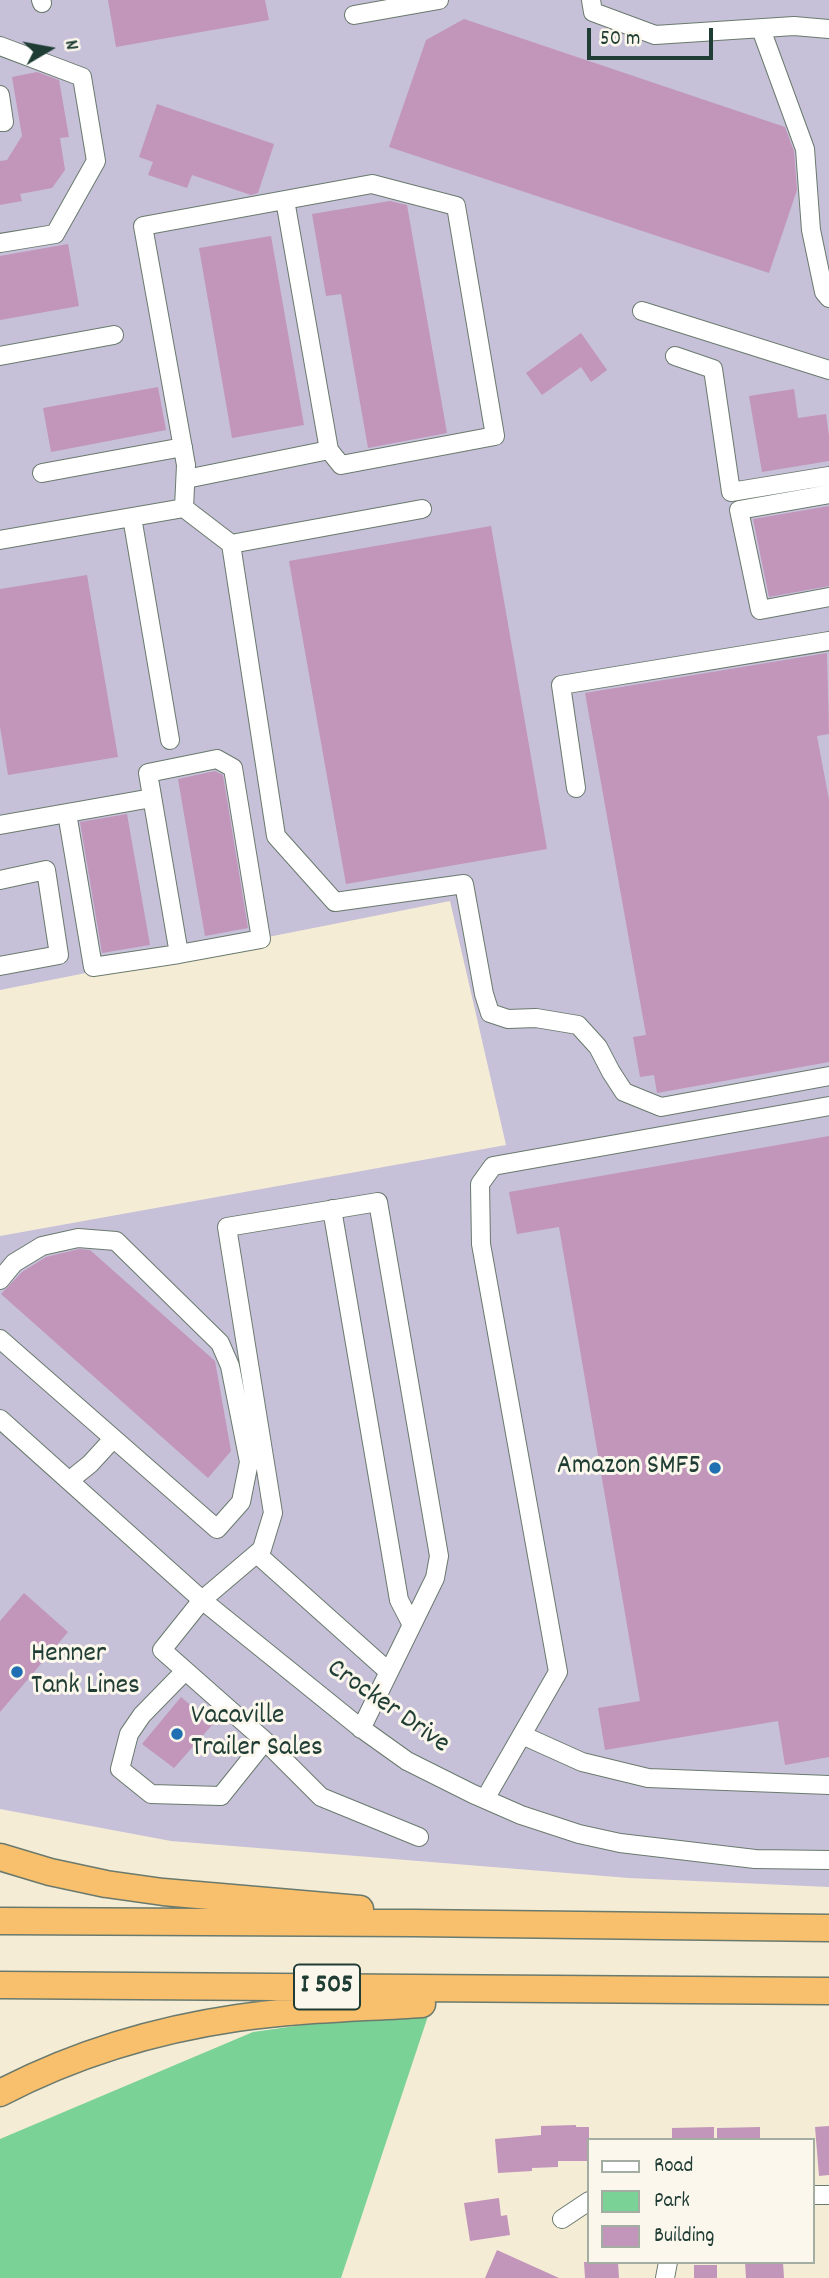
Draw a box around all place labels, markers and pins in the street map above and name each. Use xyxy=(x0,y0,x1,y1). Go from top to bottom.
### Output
place label: Amazon SMF5 xyxy=(557,1451,701,1485)
marker: Amazon SMF5 xyxy=(707,1460,723,1476)
place label: Henner Tank Lines xyxy=(31,1639,140,1705)
marker: Henner Tank Lines xyxy=(9,1664,25,1680)
place label: Vacaville Trailer Sales xyxy=(191,1701,323,1767)
marker: Vacaville Trailer Sales xyxy=(169,1726,185,1742)

